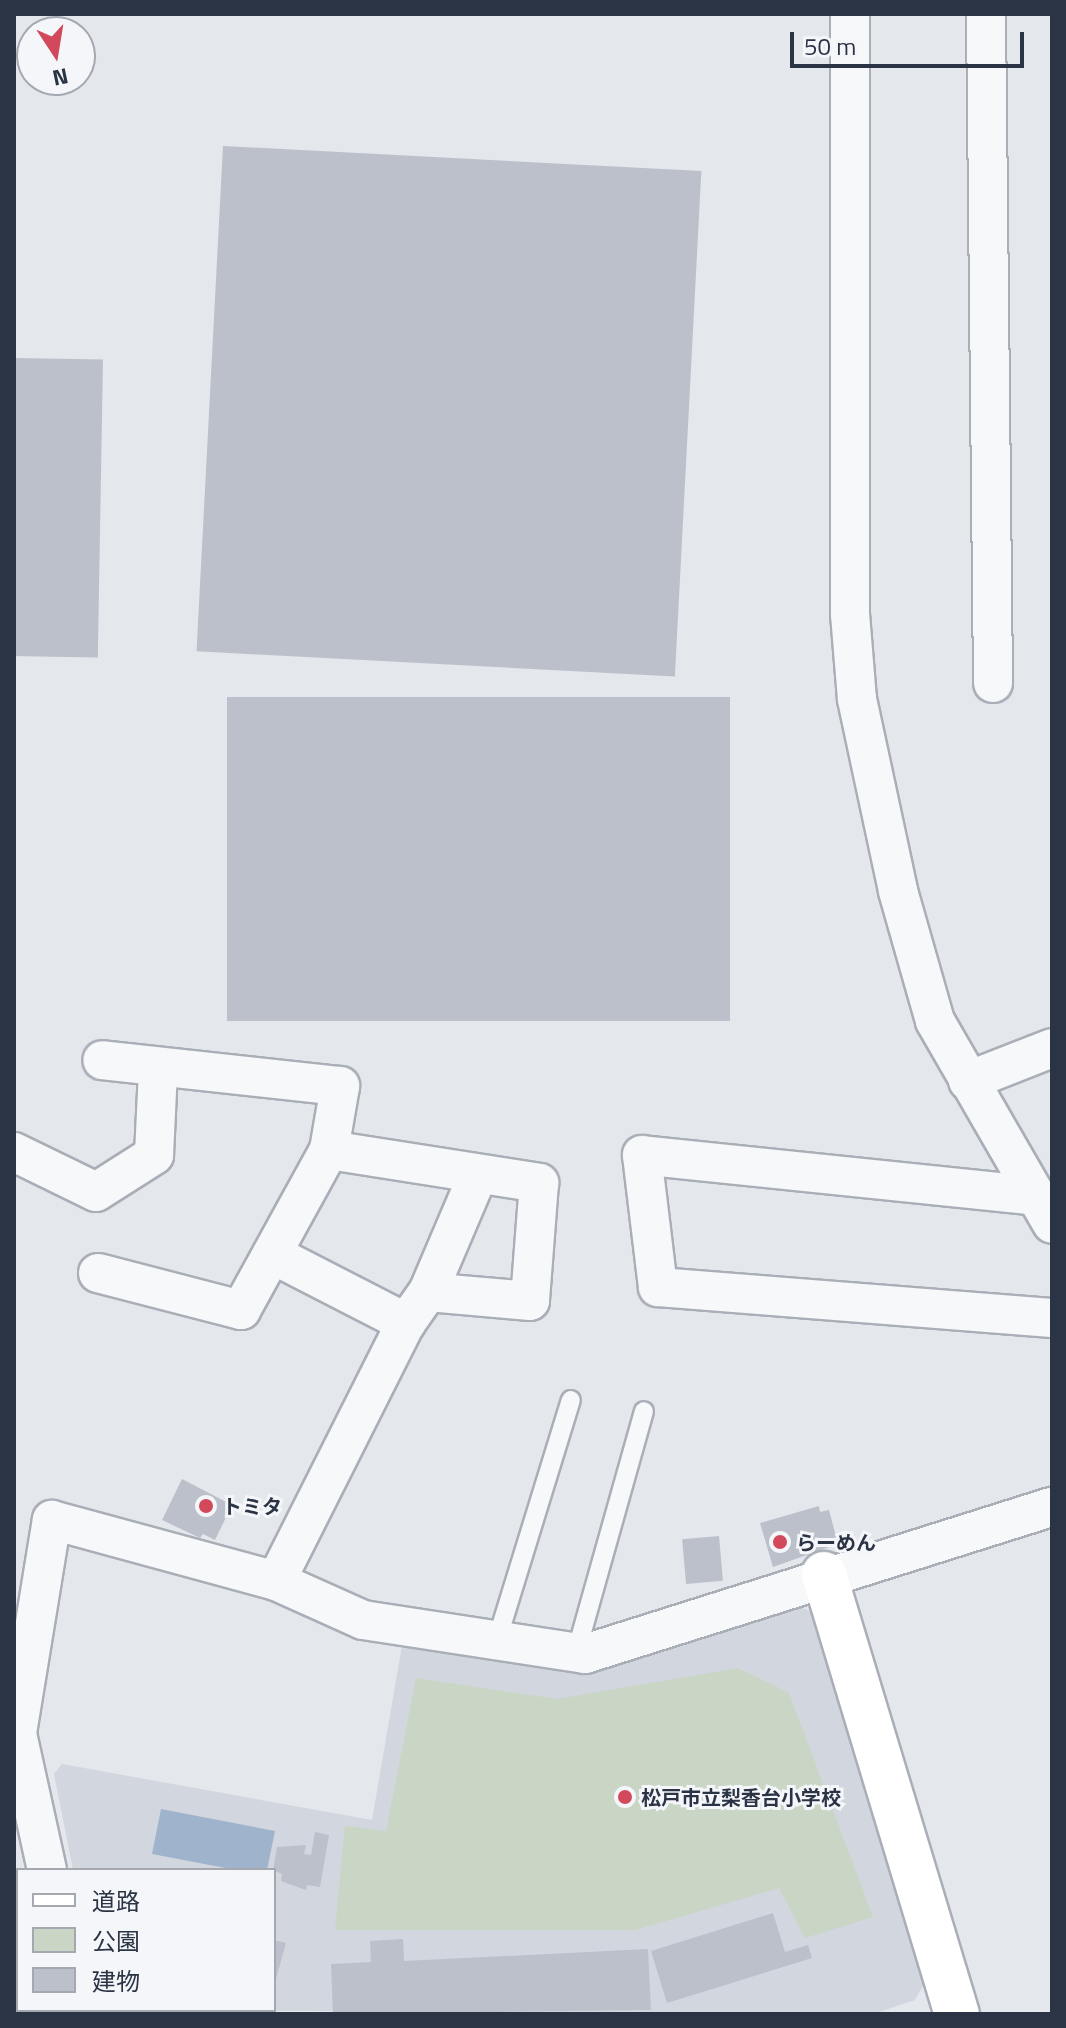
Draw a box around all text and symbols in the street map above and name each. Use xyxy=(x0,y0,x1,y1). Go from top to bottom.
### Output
north arrow xyxy=(16,16,96,96)
scale bar xyxy=(794,16,1028,66)
text: 50 m xyxy=(804,28,856,64)
text: N xyxy=(50,59,72,96)
place label: トミタ xyxy=(222,1494,282,1518)
marker: トミタ xyxy=(197,1497,215,1515)
place label: らーめん xyxy=(796,1530,876,1554)
marker: らーめん xyxy=(771,1533,789,1551)
place label: 松戸市立梨香台小学校 xyxy=(641,1785,841,1809)
marker: 松戸市立梨香台小学校 xyxy=(616,1788,634,1806)
legend xyxy=(16,1868,276,2012)
text: 道路 xyxy=(92,1883,140,1919)
text: 公園 xyxy=(92,1923,140,1959)
text: 建物 xyxy=(92,1963,140,1999)

